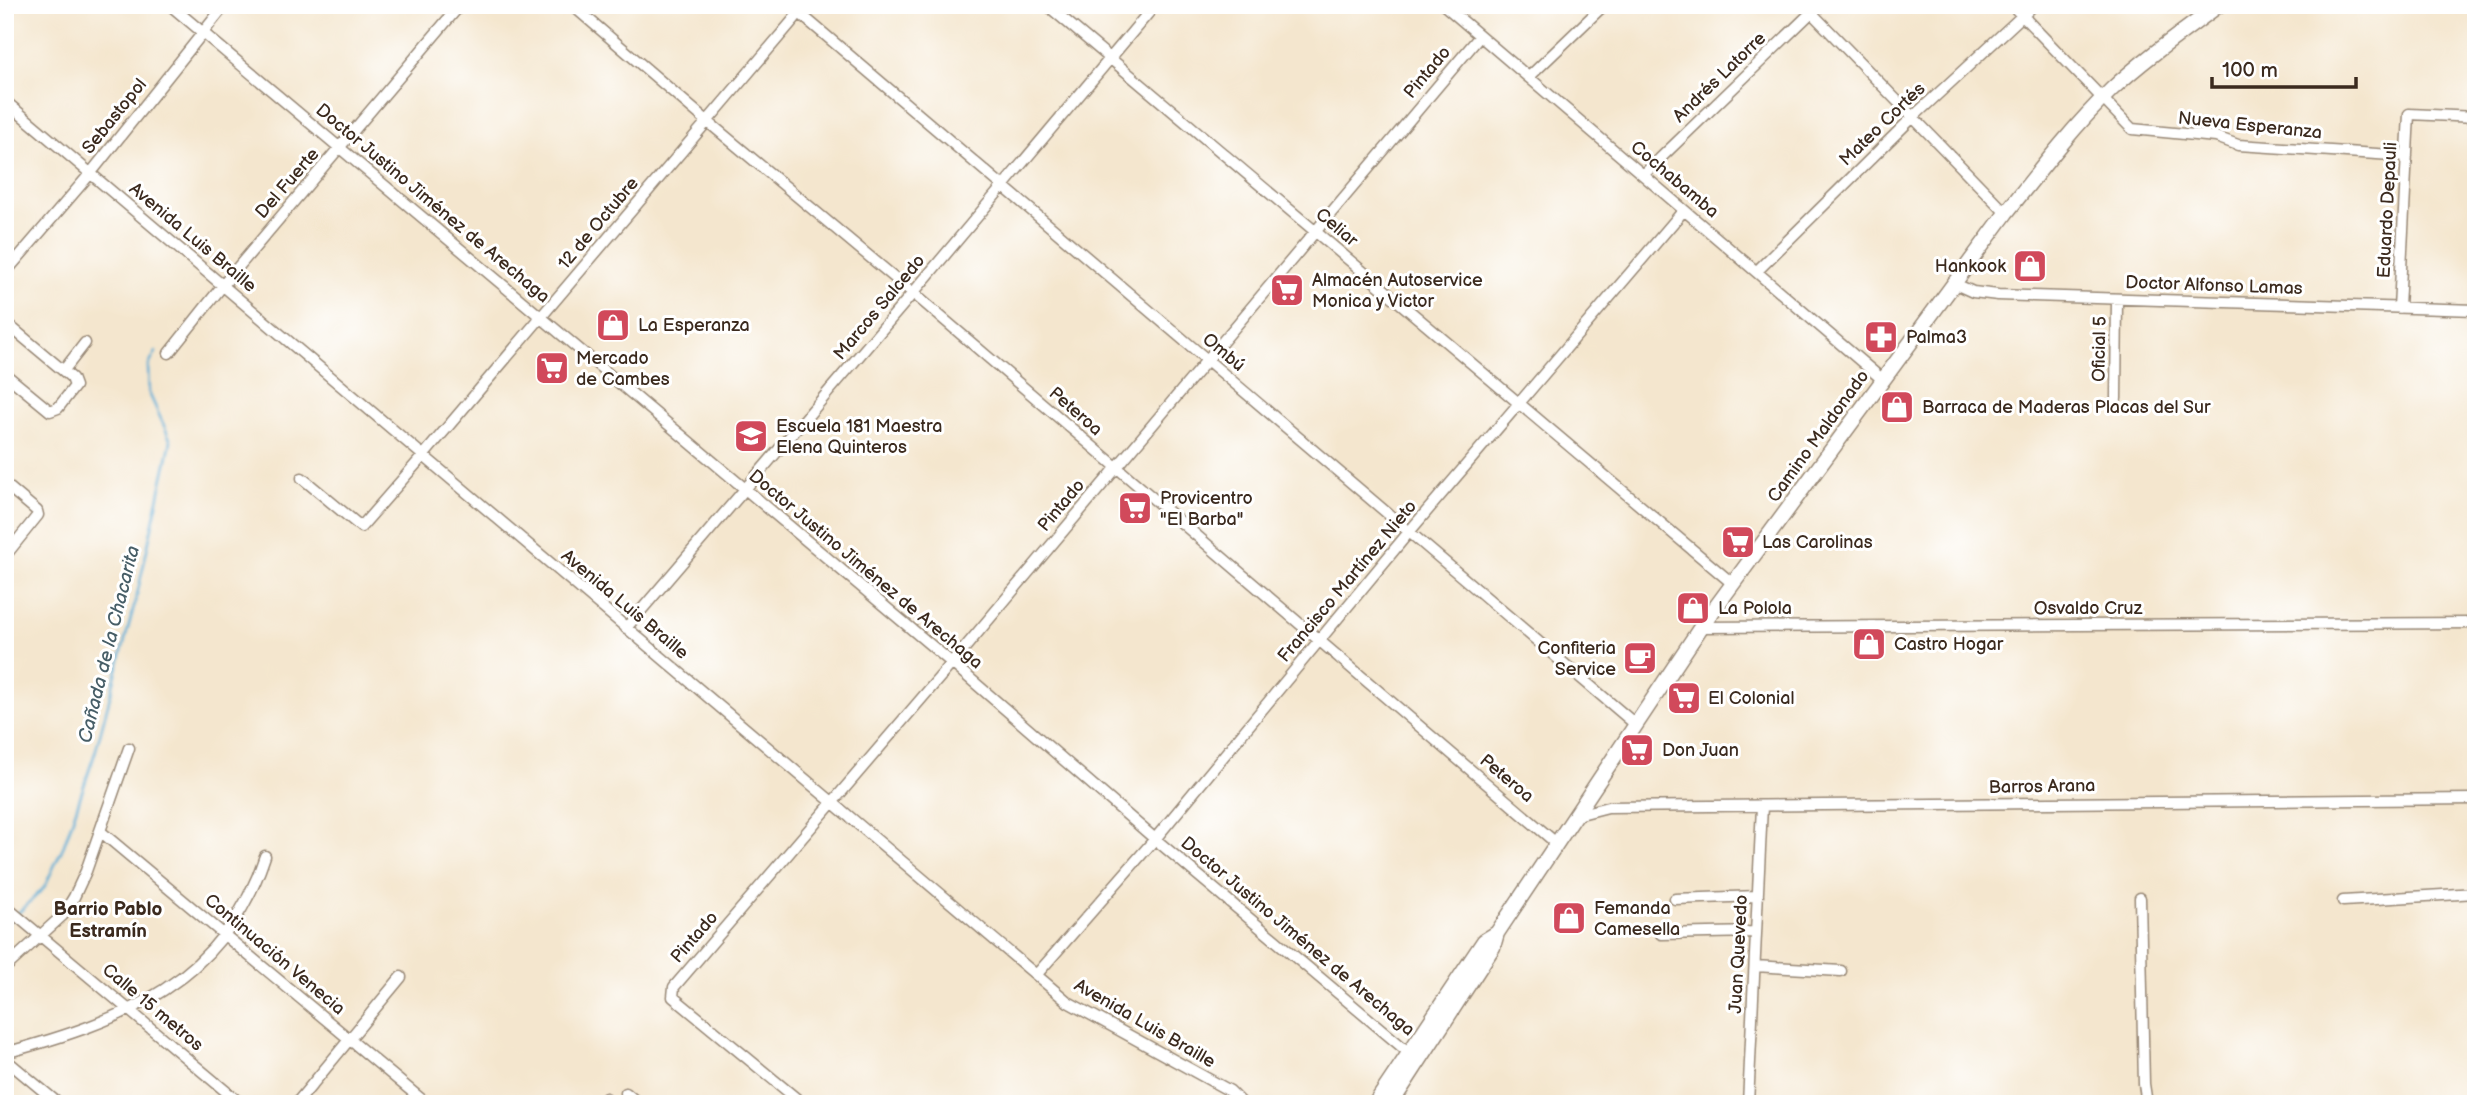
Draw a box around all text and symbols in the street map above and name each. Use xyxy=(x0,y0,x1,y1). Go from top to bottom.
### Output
street label: Andrés Latorre xyxy=(1669,28,1770,127)
street label: Pintado xyxy=(1400,42,1455,103)
scale bar xyxy=(2212,46,2355,90)
text: 100 m xyxy=(2222,58,2278,83)
street label: Sebastopol xyxy=(78,74,151,158)
street label: Mateo Cortés xyxy=(1835,78,1930,170)
street label: Doctor Justino Jiménez de Arechaga xyxy=(312,99,554,307)
street label: Nueva Esperanza xyxy=(2177,107,2323,143)
street label: Cochabamba xyxy=(1626,136,1723,222)
street label: Eduardo Depauli xyxy=(2373,141,2402,279)
street label: Del Fuerte xyxy=(251,144,324,223)
street label: 12 de Octubre xyxy=(554,173,643,274)
street label: Avenida Luis Braille xyxy=(125,178,261,297)
street label: Celiar xyxy=(1311,204,1362,251)
shop icon: Hankook xyxy=(2011,247,2049,285)
street label: Marcos Salcedo xyxy=(829,250,929,364)
place label: Hankook xyxy=(1935,256,2006,277)
place label: Almacén Autoservice Monica y Victor xyxy=(1312,270,1483,312)
supermarket icon: Almacén Autoservice Monica y Victor xyxy=(1268,271,1306,309)
street label: Doctor Alfonso Lamas xyxy=(2125,272,2303,299)
shop icon: La Esperanza xyxy=(594,306,632,344)
place label: La Esperanza xyxy=(638,315,750,336)
street label: Oficial 5 xyxy=(2088,316,2111,382)
pharmacy icon: Palma3 xyxy=(1862,318,1900,356)
place label: Palma3 xyxy=(1906,327,1967,348)
street label: Ombú xyxy=(1198,329,1249,376)
place label: Mercado de Cambes xyxy=(576,348,670,390)
supermarket icon: Mercado de Cambes xyxy=(533,349,571,387)
street label: Camino Maldonado xyxy=(1763,366,1873,507)
street label: Peteroa xyxy=(1045,383,1107,440)
shop icon: Barraca de Maderas Placas del Sur xyxy=(1878,388,1916,426)
place label: Barraca de Maderas Placas del Sur xyxy=(1922,397,2211,418)
place label: Escuela 181 Maestra Elena Quinteros xyxy=(776,416,942,458)
school or university icon: Escuela 181 Maestra Elena Quinteros xyxy=(732,417,770,455)
street label: Doctor Justino Jiménez de Arechaga xyxy=(745,465,987,673)
street label: Pintado xyxy=(1034,475,1089,536)
place label: Provicentro "El Barba" xyxy=(1160,488,1253,530)
supermarket icon: Provicentro "El Barba" xyxy=(1116,489,1154,527)
street label: Francisco Martínez Nieto xyxy=(1274,496,1421,666)
supermarket icon: Las Carolinas xyxy=(1719,523,1757,561)
place label: Las Carolinas xyxy=(1762,532,1873,553)
water label: Cañada de la Chacarita xyxy=(74,543,145,745)
street label: Avenida Luis Braille xyxy=(557,545,693,664)
shop icon: La Polola xyxy=(1674,589,1712,627)
place label: La Polola xyxy=(1718,598,1792,619)
street label: Osvaldo Cruz xyxy=(2034,598,2143,619)
shop icon: Castro Hogar xyxy=(1850,625,1888,663)
place label: Castro Hogar xyxy=(1894,634,2004,655)
place label: Confiteria Service xyxy=(1538,638,1616,680)
cafe icon: Confiteria Service xyxy=(1621,639,1659,677)
supermarket icon: El Colonial xyxy=(1665,679,1703,717)
place label: El Colonial xyxy=(1708,688,1794,709)
supermarket icon: Don Juan xyxy=(1618,731,1656,769)
place label: Don Juan xyxy=(1662,740,1739,761)
street label: Peteroa xyxy=(1476,750,1538,807)
street label: Barros Arana xyxy=(1988,775,2096,798)
street label: Doctor Justino Jiménez de Arechaga xyxy=(1177,832,1419,1040)
street label: Continuación Venecia xyxy=(200,889,349,1019)
street label: Juan Quevedo xyxy=(1725,894,1752,1014)
district label: Barrio Pablo Estramín xyxy=(54,898,163,943)
place label: Femanda Camesella xyxy=(1594,898,1680,940)
shop icon: Femanda Camesella xyxy=(1550,899,1588,937)
street label: Pintado xyxy=(666,907,722,967)
street label: Calle 15 metros xyxy=(98,959,207,1056)
street label: Avenida Luis Braille xyxy=(1071,975,1219,1072)

